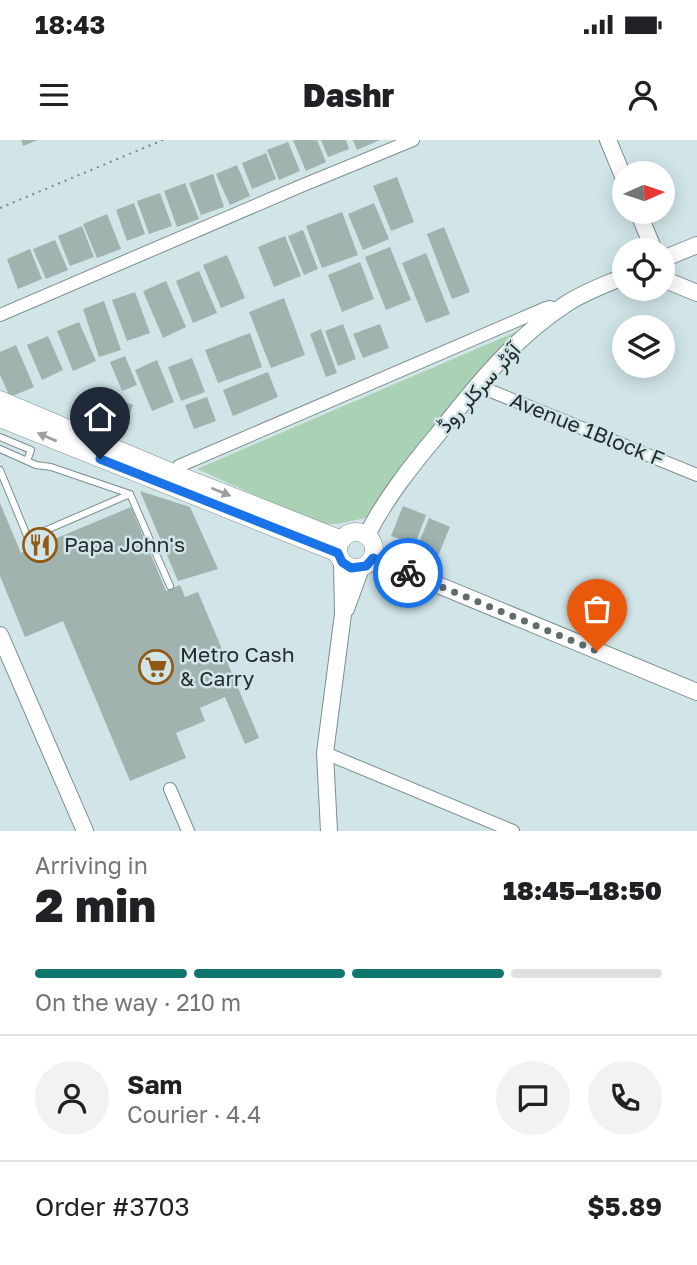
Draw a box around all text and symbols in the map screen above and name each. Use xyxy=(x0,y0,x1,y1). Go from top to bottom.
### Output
text: 18:43 xyxy=(35,9,105,40)
icon: menu xyxy=(35,76,73,114)
text: Dashr xyxy=(303,76,394,114)
icon: person xyxy=(624,76,662,114)
north arrow xyxy=(612,161,676,224)
map controls xyxy=(612,161,675,378)
button: locate xyxy=(612,238,675,301)
button: layers xyxy=(612,315,675,378)
street label: آؤٹر سرکلر روڈ xyxy=(431,335,528,438)
street label: Avenue 1Block F xyxy=(507,386,668,472)
pin xyxy=(70,387,130,459)
icon: home xyxy=(81,398,119,436)
one-way arrow xyxy=(36,431,57,442)
one-way arrow xyxy=(211,487,232,498)
restaurant icon: Papa John's xyxy=(21,526,59,564)
place label: Papa John's xyxy=(64,531,185,557)
courier xyxy=(373,538,443,608)
icon: bike xyxy=(389,554,427,592)
pin xyxy=(567,579,627,651)
icon: bag xyxy=(578,590,616,628)
place label: Metro Cash & Carry xyxy=(180,641,295,691)
supermarket icon: Metro Cash & Carry xyxy=(137,648,175,686)
text: Arriving in xyxy=(35,851,148,879)
text: 18:45–18:50 xyxy=(503,875,662,906)
text: 2 min xyxy=(35,877,156,932)
text: On the way · 210 m xyxy=(35,988,241,1016)
button: person xyxy=(35,1061,109,1135)
button: chat xyxy=(496,1061,570,1135)
button: phone xyxy=(588,1061,662,1135)
text: Sam xyxy=(127,1069,182,1100)
text: Courier · 4.4 xyxy=(127,1100,261,1128)
text: Order #3703 xyxy=(35,1191,190,1222)
text: $5.89 xyxy=(587,1191,662,1222)

